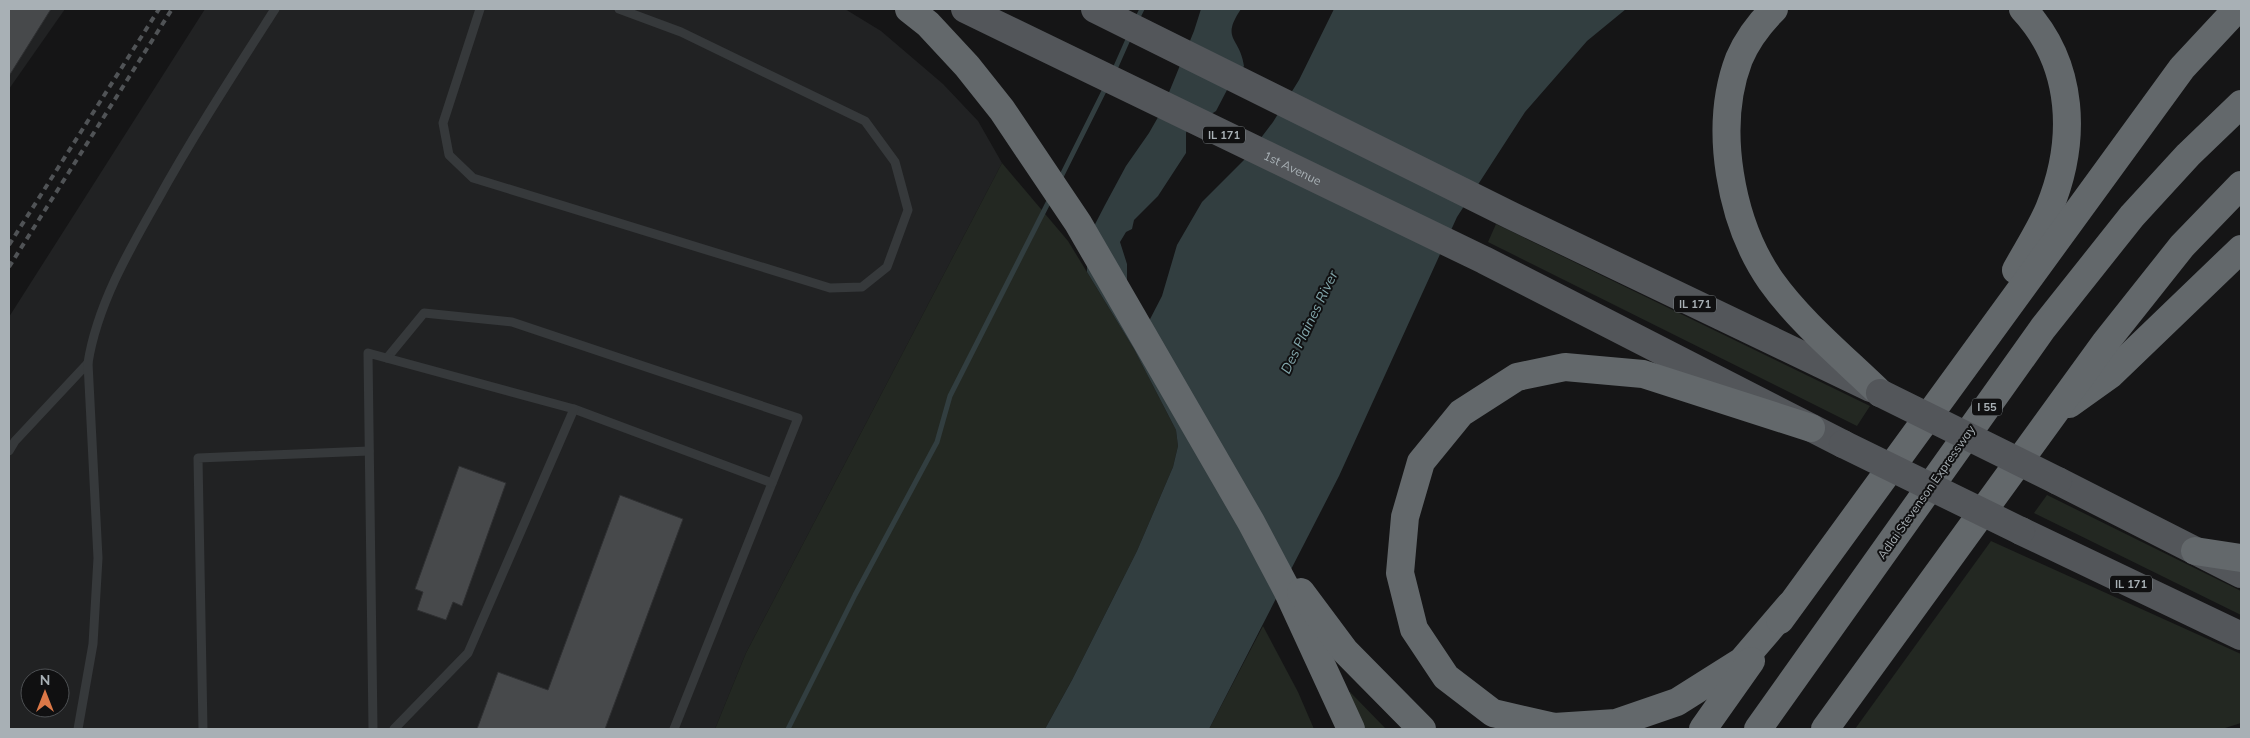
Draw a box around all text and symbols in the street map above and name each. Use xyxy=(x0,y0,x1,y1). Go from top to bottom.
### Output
road number: IL 171 xyxy=(1203,126,1245,144)
street label: 1st Avenue xyxy=(1261,147,1324,188)
water label: Des Plaines River xyxy=(1276,267,1342,376)
road number: IL 171 xyxy=(1674,296,1716,312)
road number: I 55 xyxy=(1972,398,2002,416)
street label: Adlai Stevenson Expressway xyxy=(1874,422,1978,562)
road number: IL 171 xyxy=(2110,576,2152,592)
north arrow xyxy=(20,668,70,718)
text: N xyxy=(40,671,50,689)

